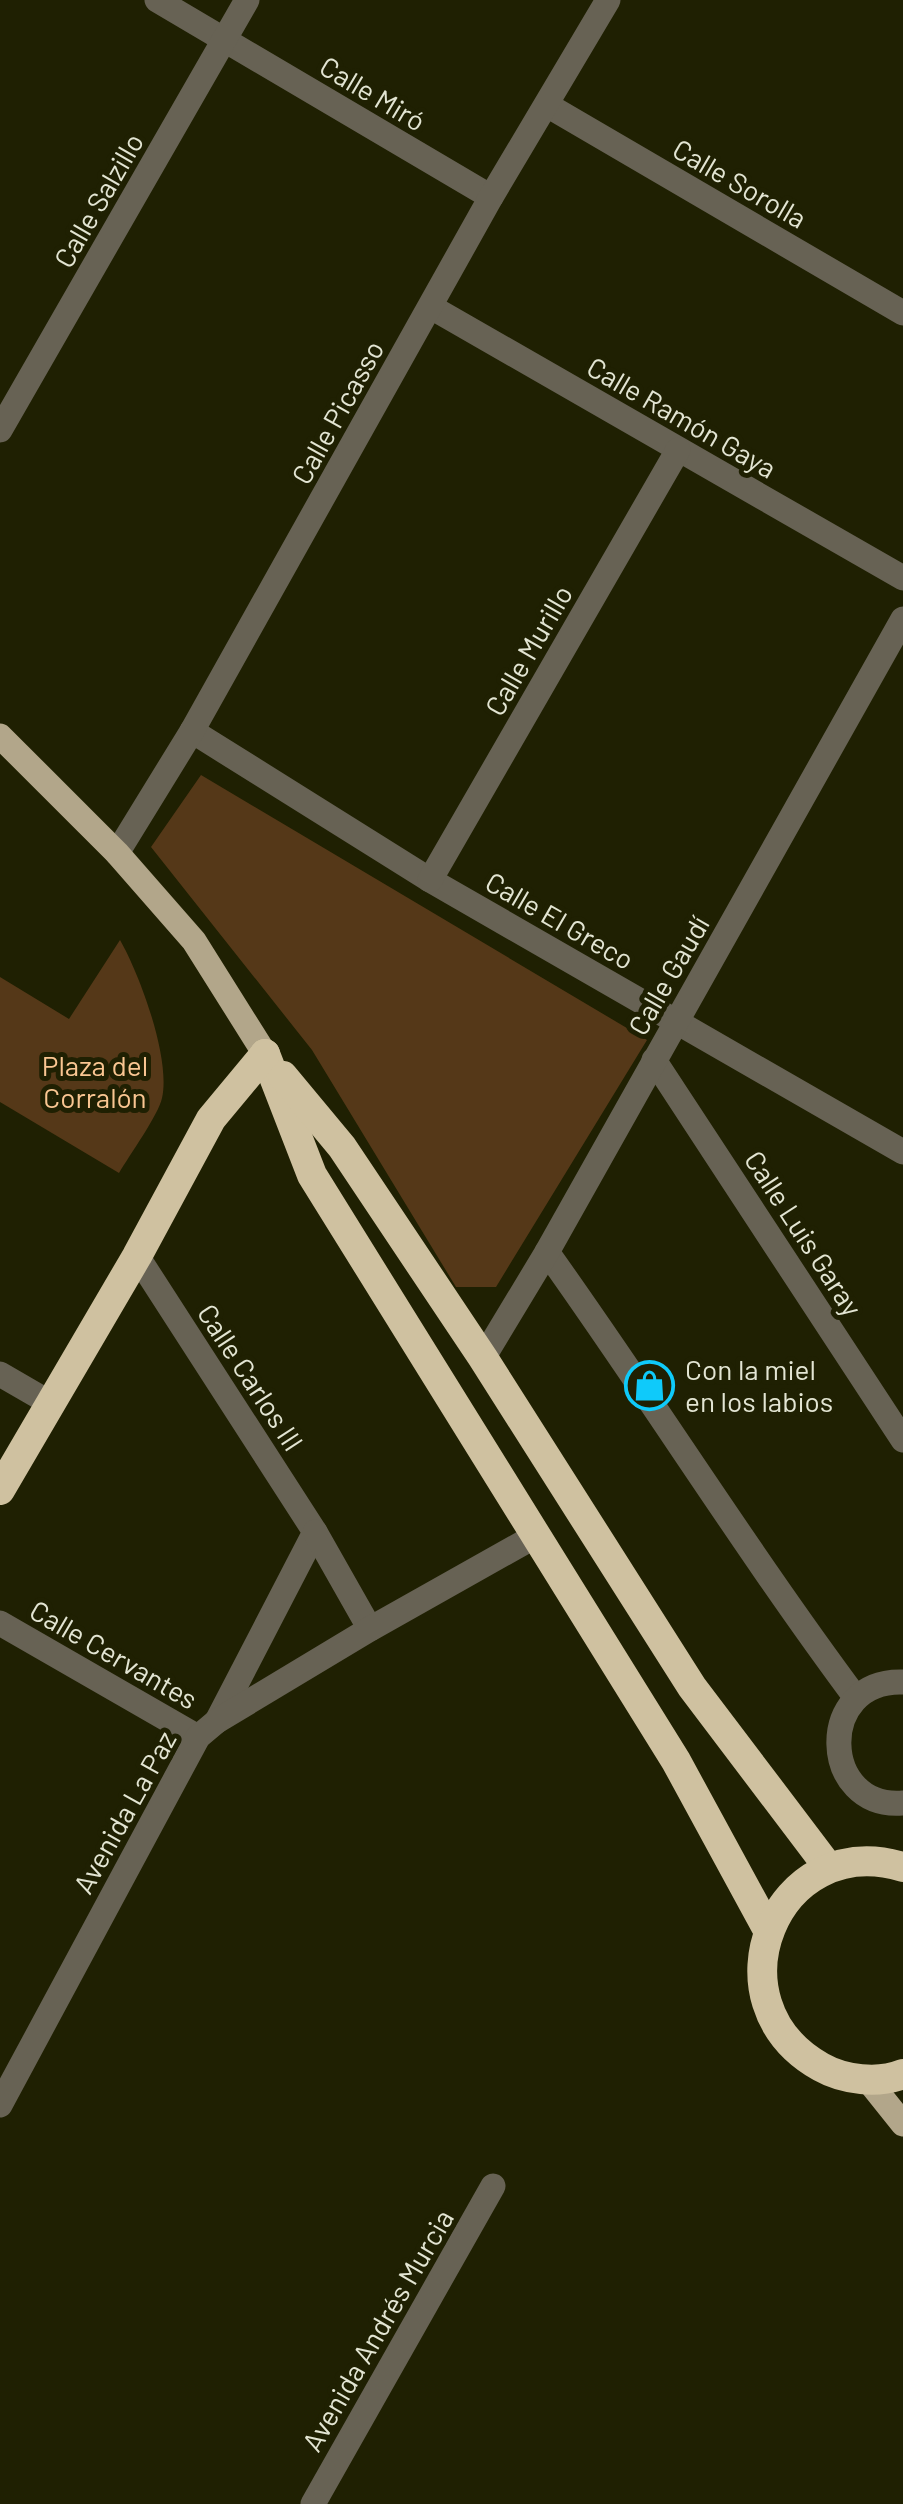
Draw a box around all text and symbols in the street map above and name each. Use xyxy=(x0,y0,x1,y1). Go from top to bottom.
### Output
street label: Calle Miró xyxy=(314,48,432,138)
street label: Calle Salzillo xyxy=(46,127,150,273)
street label: Calle Sorolla xyxy=(667,131,813,235)
street label: Calle Picasso xyxy=(284,334,390,490)
street label: Calle Ramón Gaya xyxy=(581,349,783,485)
street label: Calle Murillo xyxy=(477,579,579,721)
street label: Calle El Greco xyxy=(480,864,640,976)
street label: Calle Gaudí xyxy=(620,909,716,1041)
park label: Plaza del Corralón xyxy=(42,1048,148,1114)
street label: Calle Luis Garay xyxy=(738,1144,870,1322)
street label: Calle Carlos III xyxy=(191,1297,311,1457)
place label: Con la miel en los labios xyxy=(685,1352,833,1418)
shop icon: Con la miel en los labios xyxy=(624,1359,676,1411)
street label: Calle Cervantes xyxy=(24,1592,204,1716)
street label: Avenida La Paz xyxy=(65,1725,183,1899)
street label: Avenida Andrés Murcia xyxy=(294,2203,460,2457)

